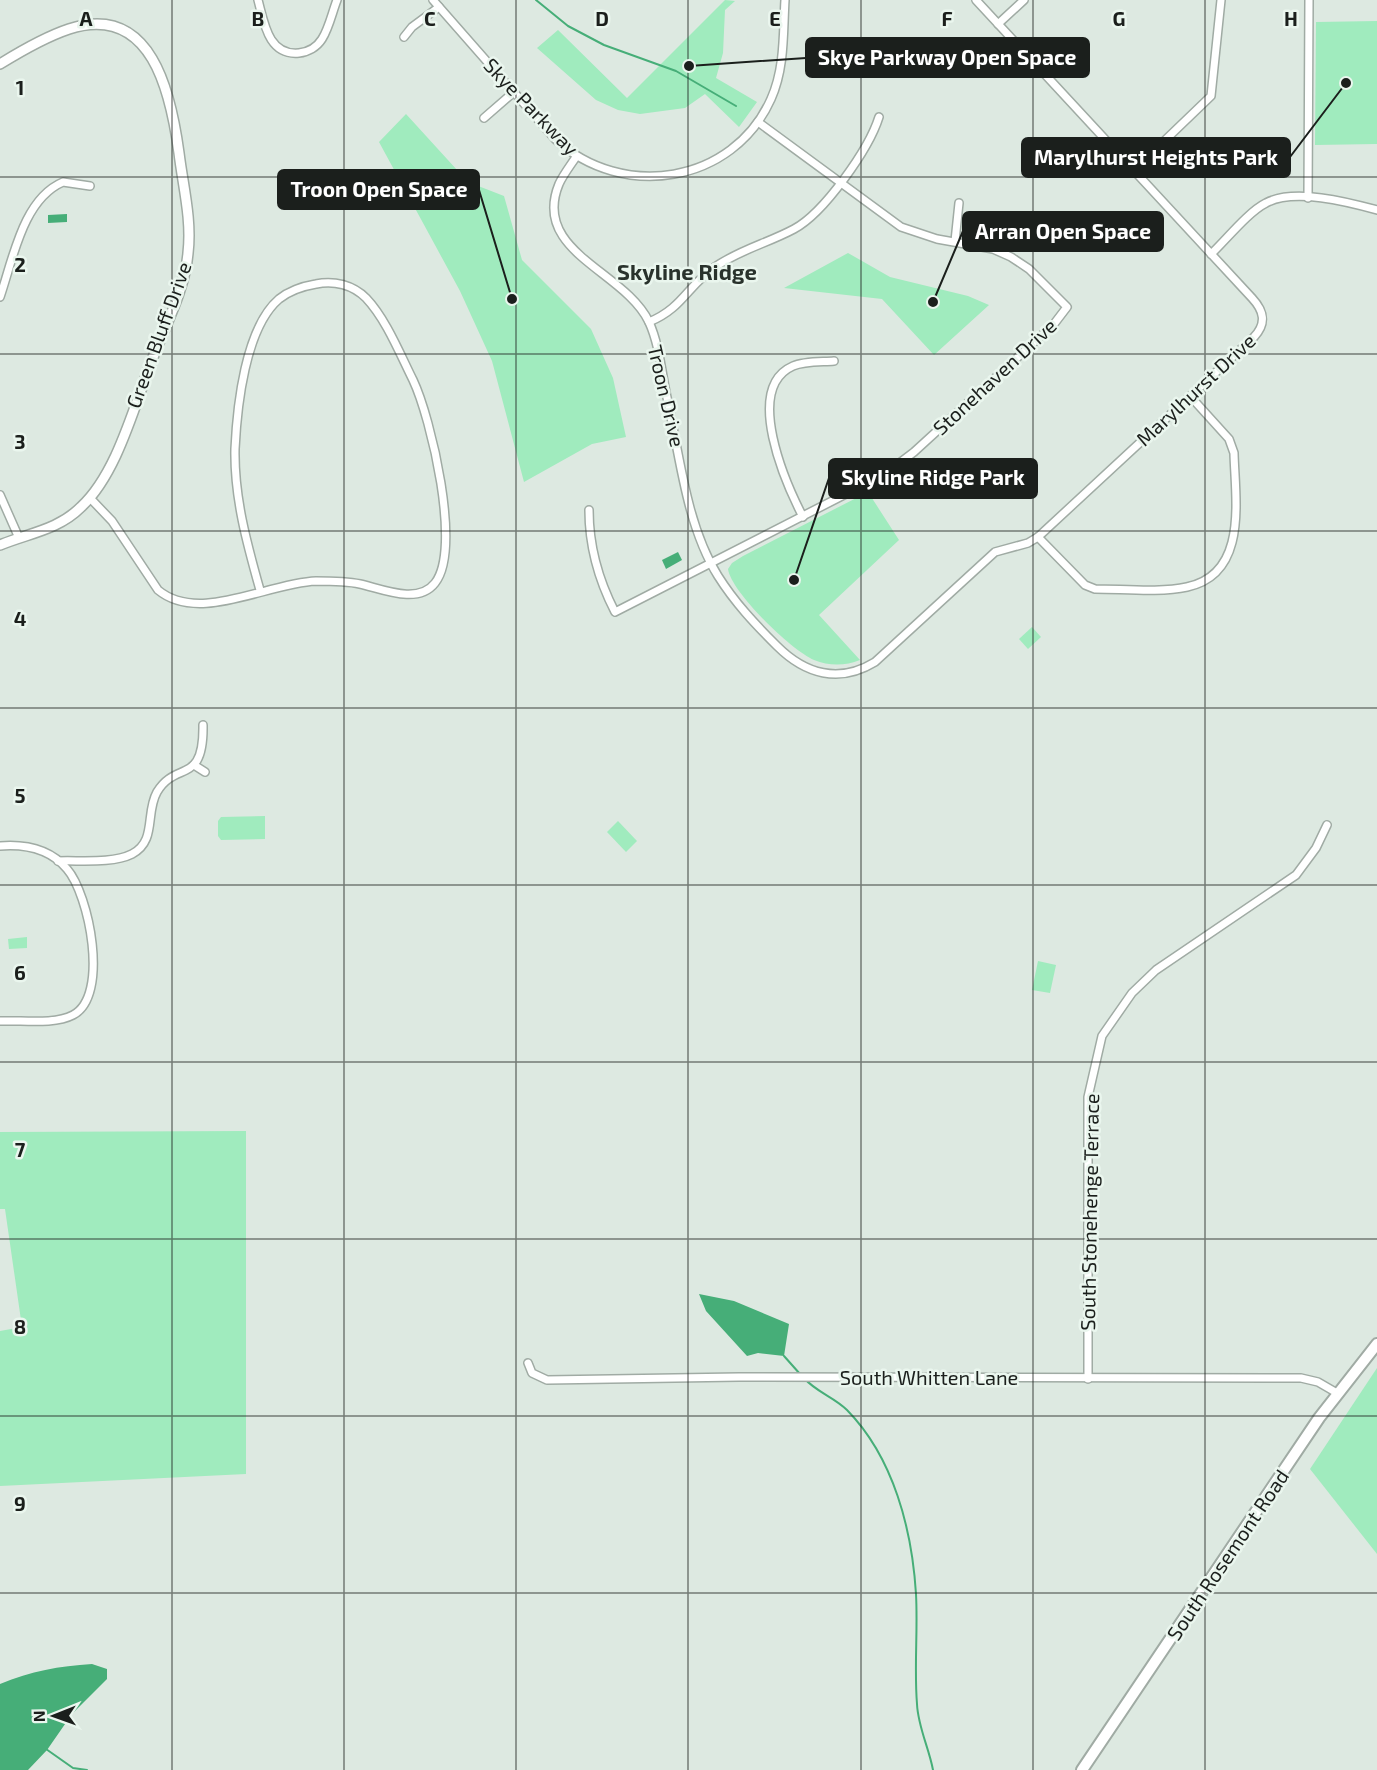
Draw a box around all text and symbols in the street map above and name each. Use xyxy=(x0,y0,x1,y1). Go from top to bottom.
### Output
text: A xyxy=(79,6,93,30)
text: B xyxy=(252,6,264,30)
text: C xyxy=(424,6,436,30)
text: D xyxy=(595,6,609,30)
text: E xyxy=(769,6,781,30)
text: F xyxy=(941,6,953,30)
text: G xyxy=(1113,6,1125,30)
text: H xyxy=(1284,6,1298,30)
callout: Skye Parkway Open Space xyxy=(806,38,1089,77)
text: Skye Parkway Open Space xyxy=(818,44,1076,70)
street label: Skye Parkway xyxy=(479,53,584,160)
text: 1 xyxy=(16,75,24,99)
callout: Marylhurst Heights Park xyxy=(1022,138,1290,177)
text: Marylhurst Heights Park xyxy=(1034,144,1278,170)
callout: Troon Open Space xyxy=(278,170,479,209)
text: Troon Open Space xyxy=(290,176,468,201)
callout: Arran Open Space xyxy=(963,212,1163,251)
text: Arran Open Space xyxy=(975,218,1151,243)
text: 2 xyxy=(14,252,26,276)
street label: Green Bluff Drive xyxy=(120,258,196,411)
district label: Skyline Ridge xyxy=(617,258,757,285)
street label: Stonehaven Drive xyxy=(928,313,1061,440)
street label: Marylhurst Drive xyxy=(1131,328,1260,451)
street label: Troon Drive xyxy=(644,342,690,449)
text: 3 xyxy=(14,429,26,453)
callout: Skyline Ridge Park xyxy=(829,459,1037,498)
text: Skyline Ridge Park xyxy=(841,464,1025,490)
text: 4 xyxy=(14,606,27,630)
text: 5 xyxy=(14,783,26,807)
text: 6 xyxy=(14,960,26,984)
street label: South Stonehenge Terrace xyxy=(1075,1093,1103,1331)
text: 7 xyxy=(15,1137,26,1161)
text: 8 xyxy=(14,1314,26,1338)
street label: South Whitten Lane xyxy=(840,1365,1018,1389)
street label: South Rosemont Road xyxy=(1161,1464,1293,1644)
text: 9 xyxy=(14,1491,26,1515)
north arrow xyxy=(24,1686,84,1746)
text: N xyxy=(29,1710,48,1722)

